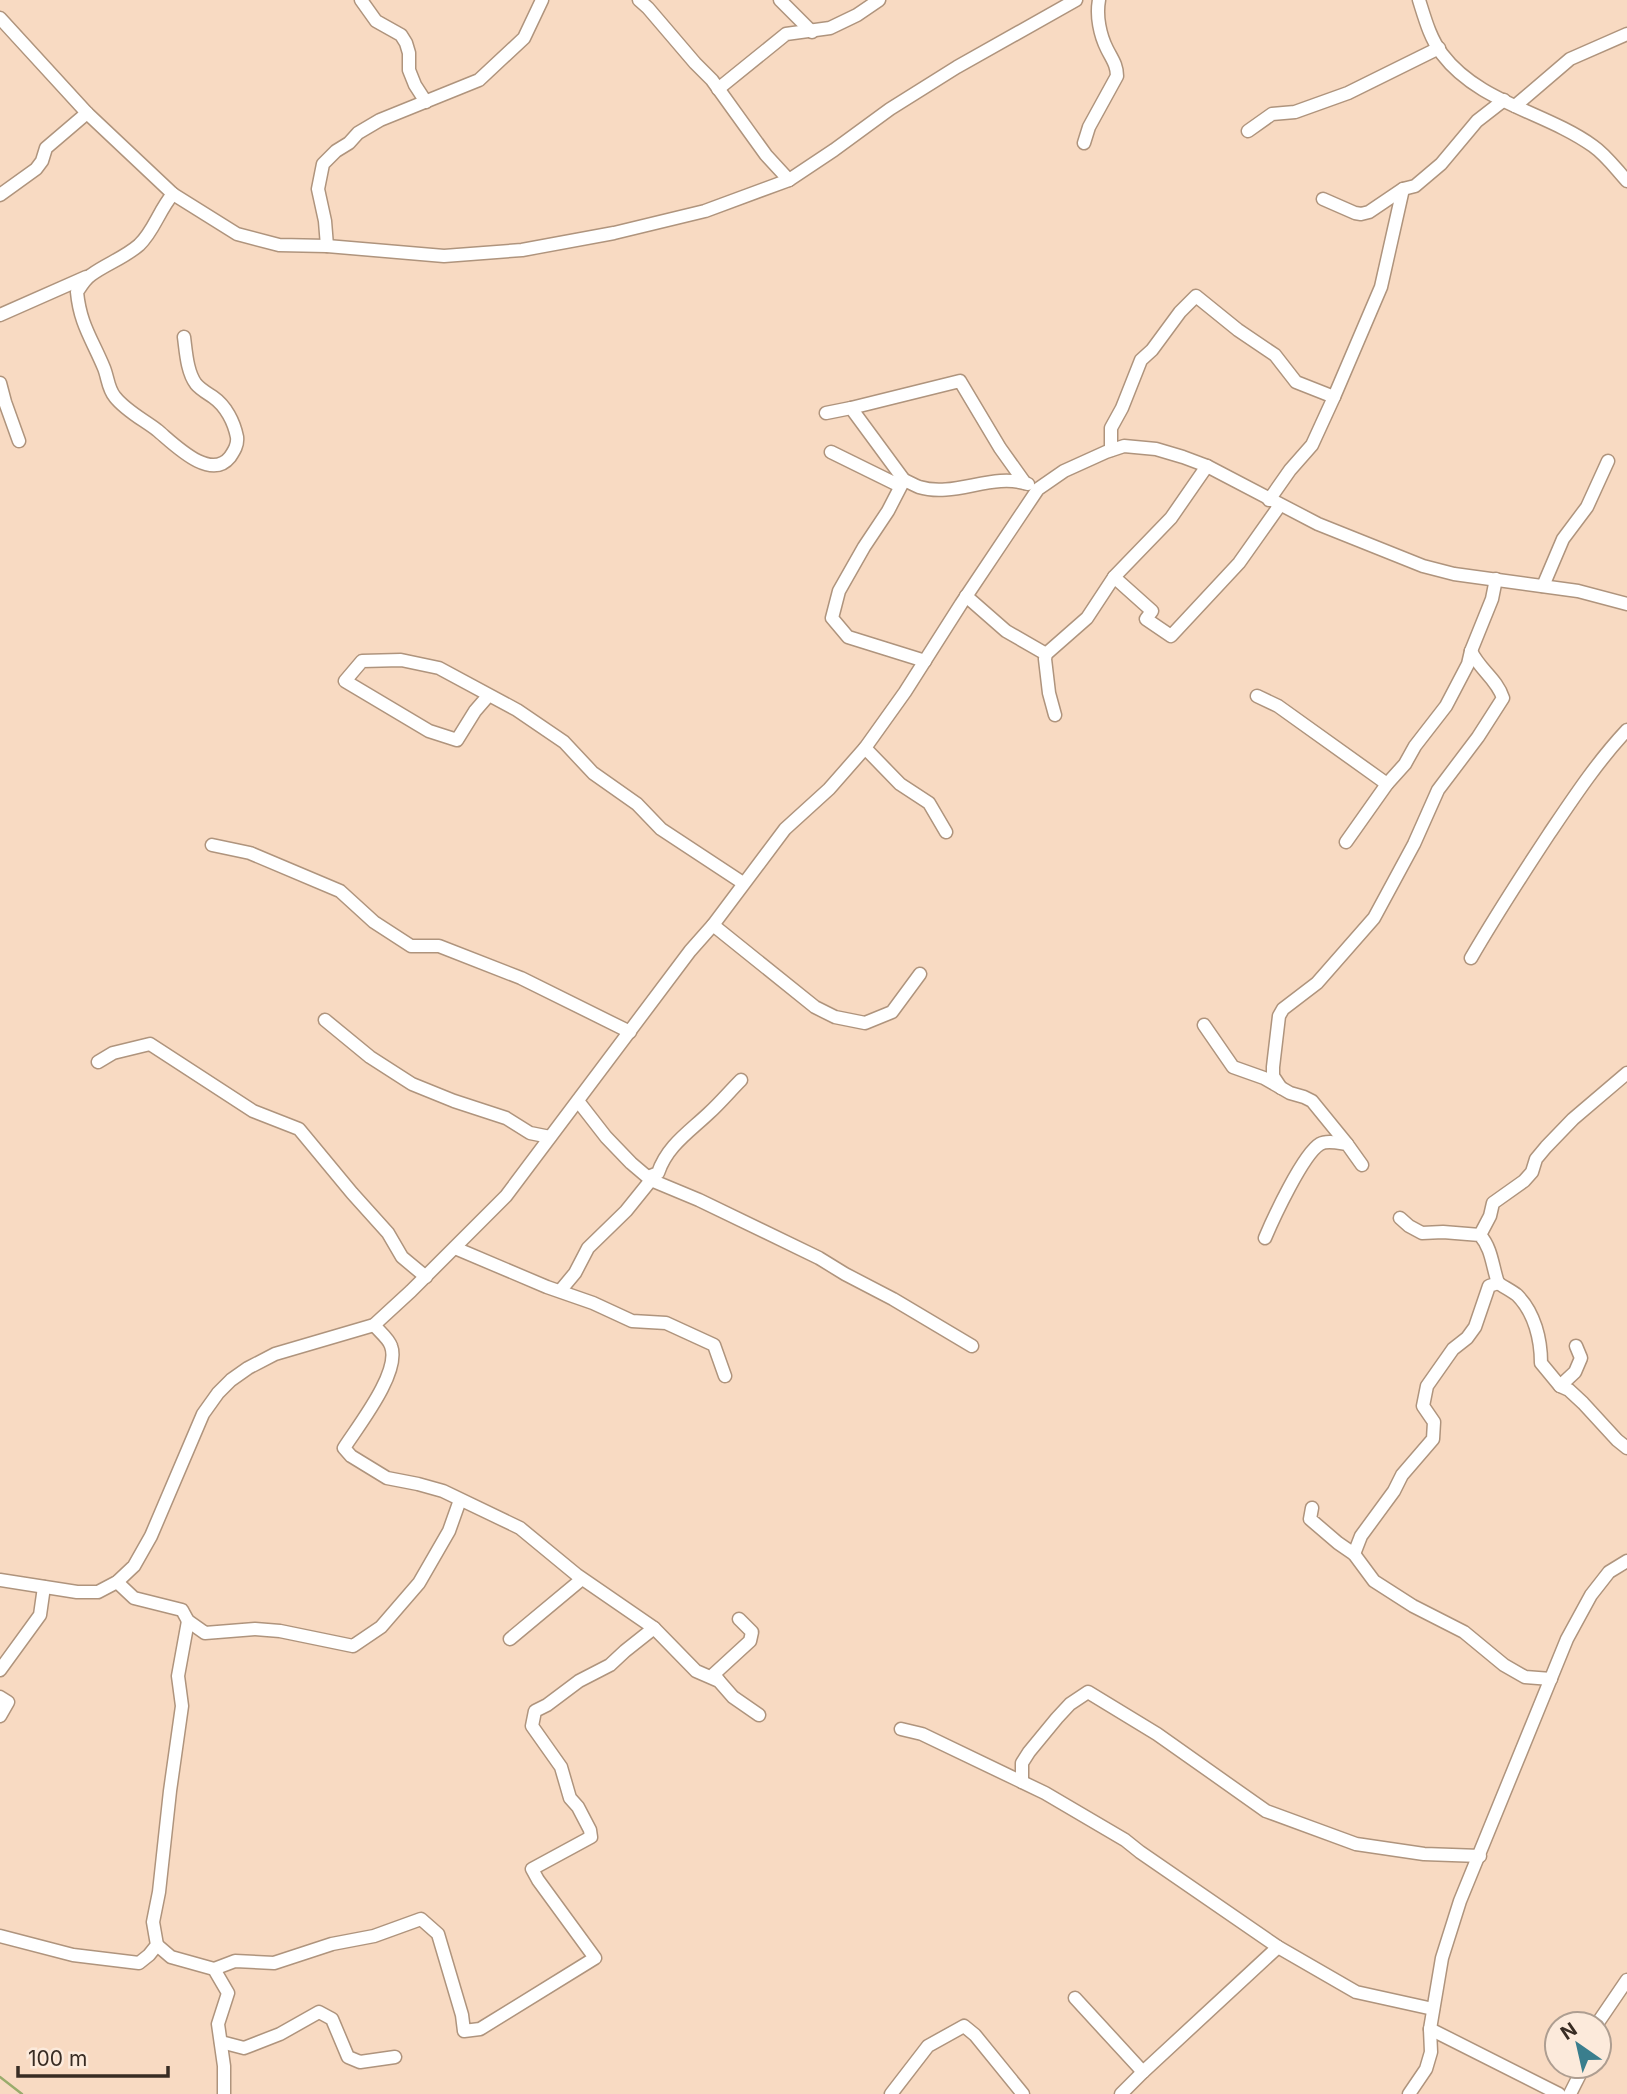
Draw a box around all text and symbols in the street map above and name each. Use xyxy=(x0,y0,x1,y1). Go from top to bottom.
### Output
north arrow xyxy=(1543,2010,1613,2080)
text: N xyxy=(1556,2018,1581,2045)
scale bar xyxy=(18,2035,168,2078)
text: 100 m xyxy=(28,2046,87,2071)

